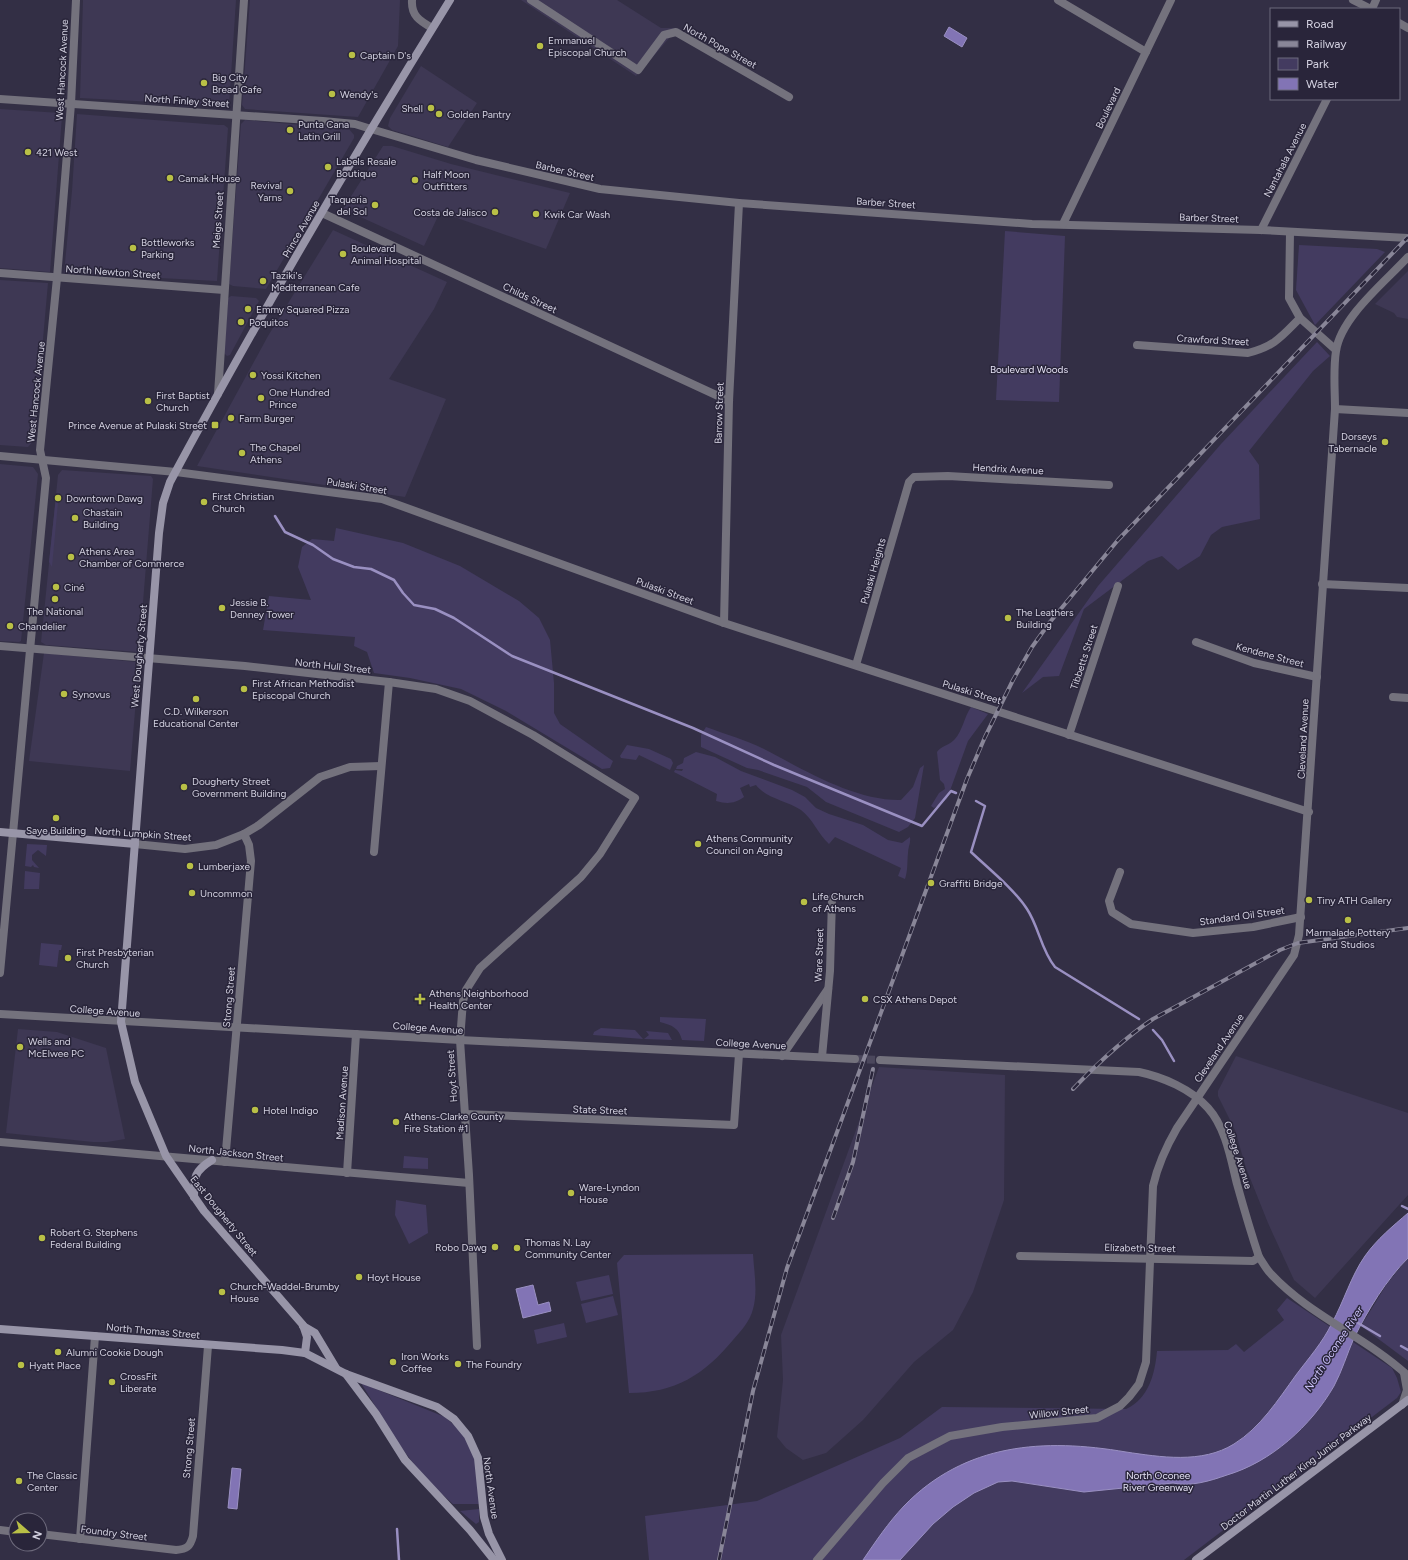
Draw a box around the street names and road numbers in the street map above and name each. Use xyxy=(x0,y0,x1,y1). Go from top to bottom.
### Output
street label: West Hancock Avenue xyxy=(53,18,71,121)
street label: North Pope Street xyxy=(681,20,759,72)
street label: Boulevard xyxy=(1092,85,1124,131)
street label: North Finley Street xyxy=(144,92,230,110)
street label: Nantahala Avenue xyxy=(1261,120,1310,199)
street label: Barber Street xyxy=(534,158,596,184)
street label: Meigs Street xyxy=(210,191,226,249)
street label: Barber Street xyxy=(856,194,916,212)
street label: Prince Avenue xyxy=(279,197,323,260)
street label: Barber Street xyxy=(1179,210,1239,226)
street label: North Newton Street xyxy=(65,262,161,282)
street label: Childs Street xyxy=(501,280,559,316)
street label: Crawford Street xyxy=(1176,332,1250,348)
street label: West Hancock Avenue xyxy=(24,340,48,443)
street label: Barrow Street xyxy=(711,382,727,444)
street label: Hendrix Avenue xyxy=(972,461,1044,477)
street label: Pulaski Street xyxy=(326,475,388,497)
street label: Pulaski Heights xyxy=(857,536,889,606)
street label: Pulaski Street xyxy=(634,574,696,608)
street label: West Dougherty Street xyxy=(128,604,150,708)
street label: Tibbetts Street xyxy=(1067,623,1101,691)
street label: Kendene Street xyxy=(1235,640,1306,670)
street label: North Hull Street xyxy=(294,656,372,676)
street label: Pulaski Street xyxy=(941,677,1003,707)
street label: Cleveland Avenue xyxy=(1294,698,1312,779)
street label: North Lumpkin Street xyxy=(94,824,192,844)
street label: Standard Oil Street xyxy=(1199,904,1286,928)
street label: Ware Street xyxy=(812,928,826,982)
street label: Strong Street xyxy=(220,966,238,1028)
street label: College Avenue xyxy=(69,1002,141,1020)
street label: Cleveland Avenue xyxy=(1191,1011,1247,1085)
street label: College Avenue xyxy=(392,1019,464,1037)
street label: College Avenue xyxy=(715,1036,787,1052)
street label: Hoyt Street xyxy=(444,1049,460,1103)
street label: Madison Avenue xyxy=(333,1065,351,1140)
street label: State Street xyxy=(572,1103,628,1117)
street label: College Avenue xyxy=(1221,1119,1255,1191)
street label: North Jackson Street xyxy=(188,1142,285,1164)
street label: East Dougherty Street xyxy=(187,1173,261,1259)
street label: Elizabeth Street xyxy=(1104,1241,1176,1255)
street label: North Thomas Street xyxy=(105,1320,201,1342)
street label: Willow Street xyxy=(1028,1402,1090,1422)
street label: Doctor Martin Luther King Junior Parkway xyxy=(1218,1410,1375,1533)
street label: Strong Street xyxy=(180,1417,198,1479)
street label: North Avenue xyxy=(480,1456,502,1520)
street label: Foundry Street xyxy=(80,1522,148,1544)

